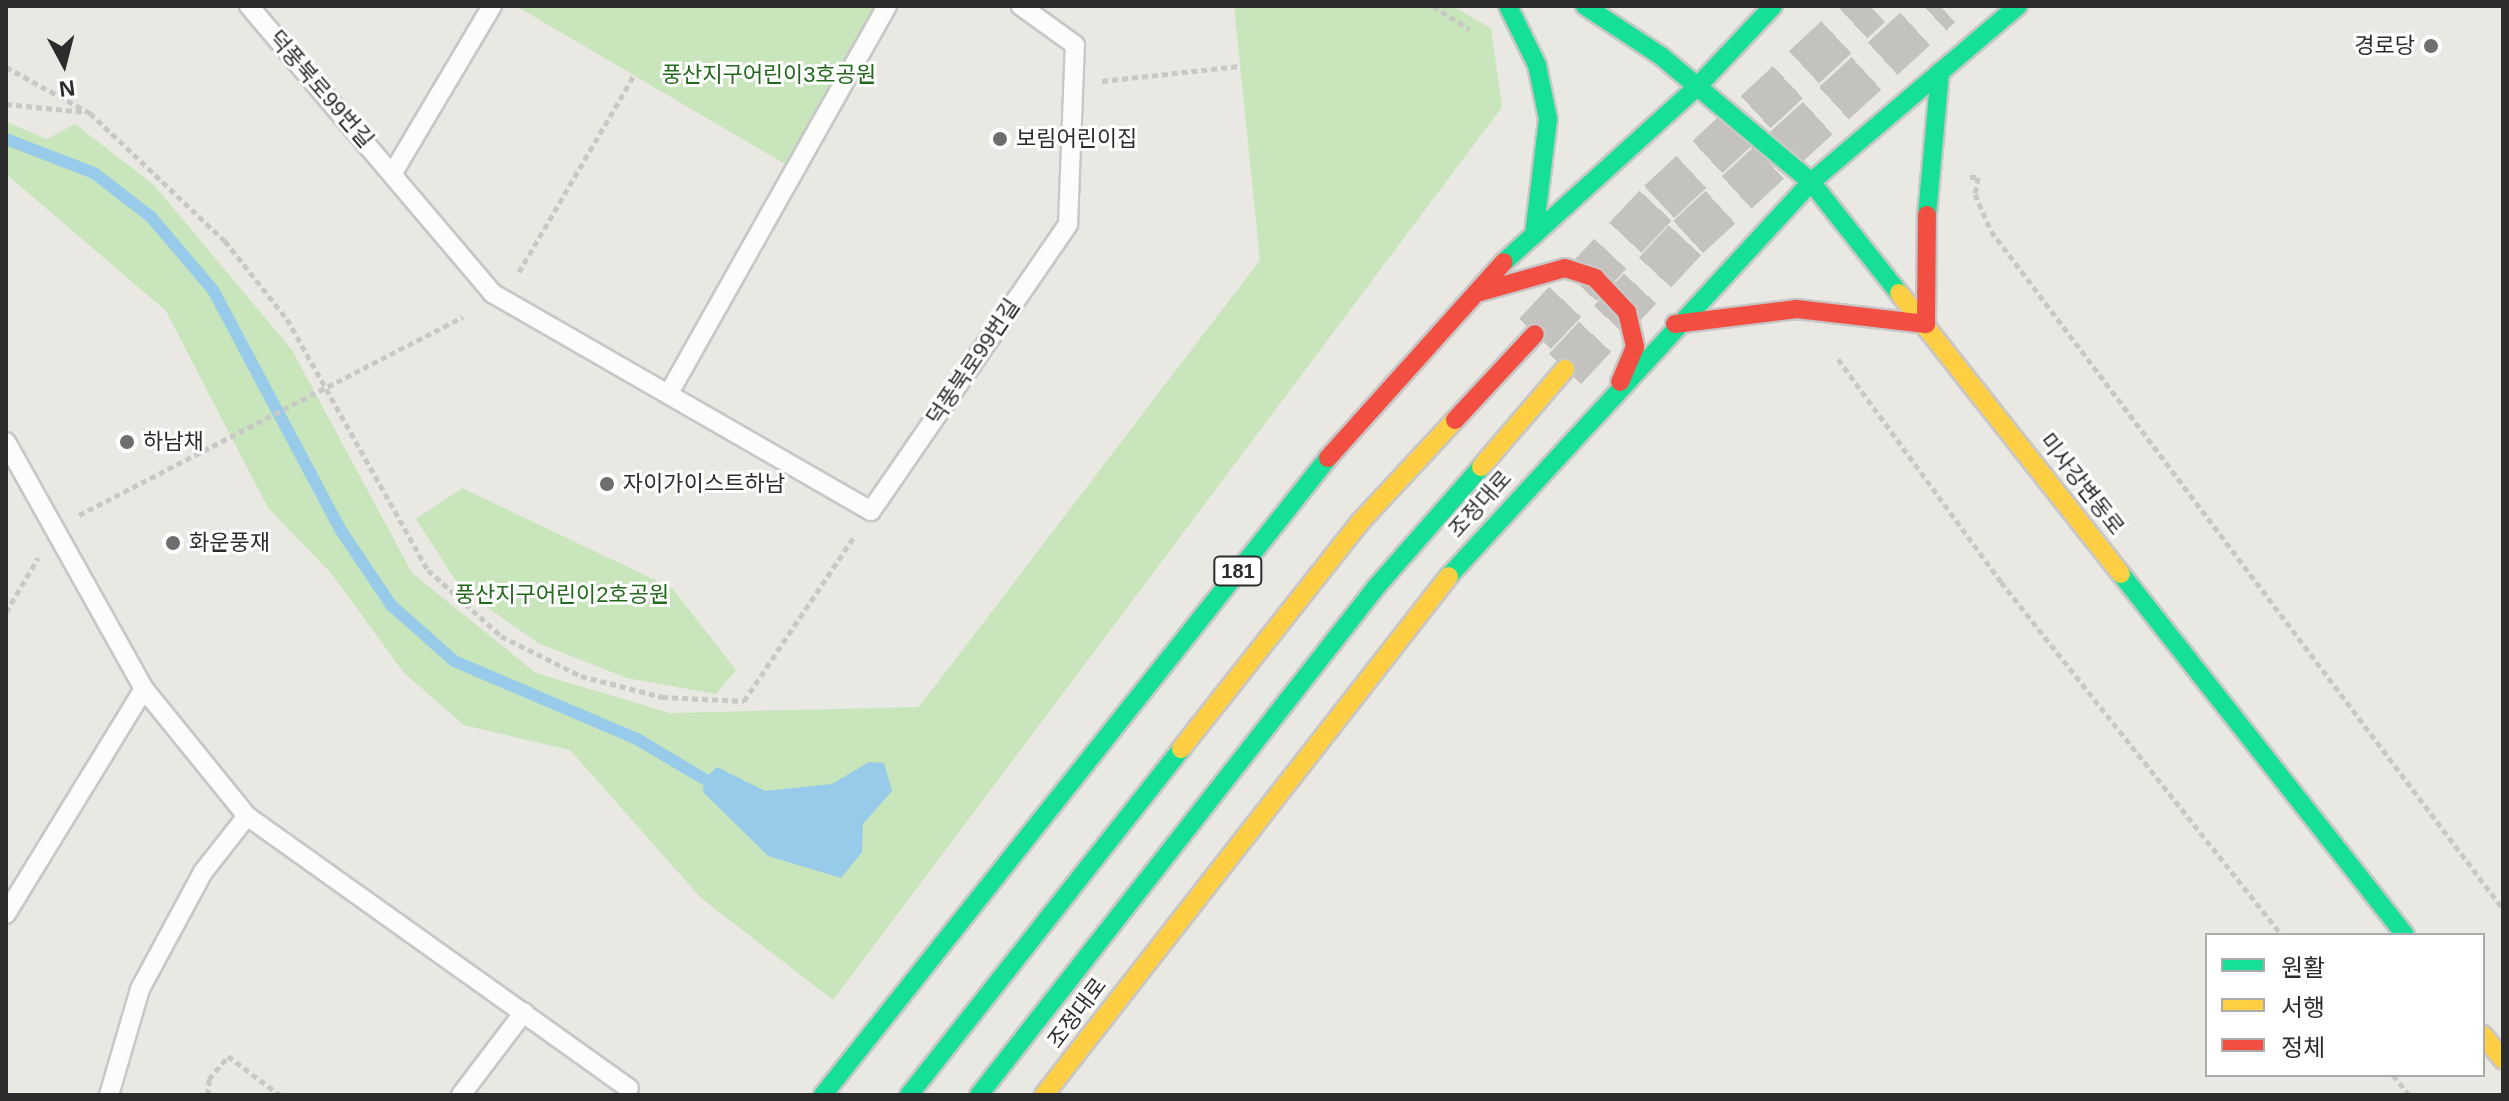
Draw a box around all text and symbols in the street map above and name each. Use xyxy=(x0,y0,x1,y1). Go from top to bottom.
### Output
north arrow xyxy=(24,24,104,104)
street label: 덕풍북로99번길 xyxy=(263,25,379,153)
place label: 경로당 xyxy=(2354,33,2415,59)
marker: 경로당 xyxy=(2422,37,2440,55)
park label: 풍산지구어린이3호공원 xyxy=(662,62,876,88)
text: N xyxy=(58,75,76,102)
place label: 보림어린이집 xyxy=(1016,126,1137,152)
marker: 보림어린이집 xyxy=(991,130,1009,148)
street label: 덕풍북로99번길 xyxy=(921,294,1025,430)
street label: 미사강변동로 xyxy=(2034,428,2130,540)
place label: 하남채 xyxy=(143,429,204,455)
marker: 하남채 xyxy=(118,433,136,451)
street label: 조정대로 xyxy=(1443,465,1517,543)
place label: 자이가이스트하남 xyxy=(623,471,785,497)
marker: 자이가이스트하남 xyxy=(598,475,616,493)
place label: 화운풍재 xyxy=(189,530,270,556)
marker: 화운풍재 xyxy=(164,534,182,552)
road number: 181 xyxy=(1212,555,1264,587)
park label: 풍산지구어린이2호공원 xyxy=(455,582,669,608)
legend xyxy=(2205,933,2485,1077)
text: 원활 xyxy=(2281,954,2325,981)
street label: 조정대로 xyxy=(1042,973,1112,1053)
text: 서행 xyxy=(2281,994,2325,1021)
text: 정체 xyxy=(2281,1034,2325,1061)

